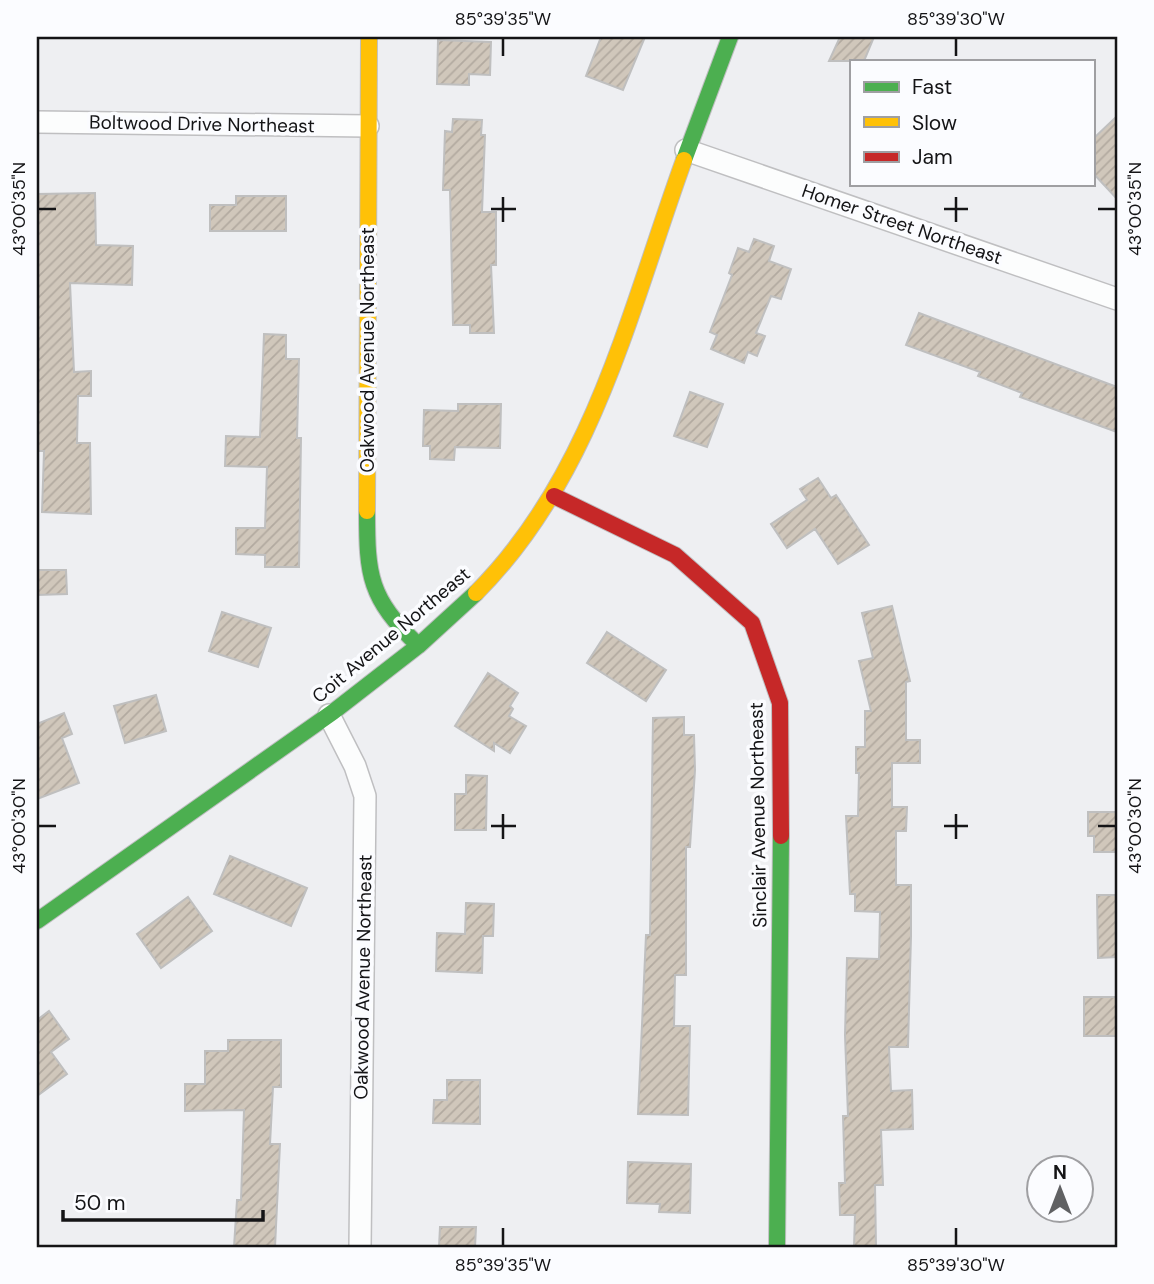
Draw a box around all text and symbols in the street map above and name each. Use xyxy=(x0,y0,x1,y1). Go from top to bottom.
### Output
text: 85°39'35"W xyxy=(455,7,551,31)
text: 85°39'30"W xyxy=(907,7,1005,31)
legend xyxy=(850,60,1094,186)
text: Fast xyxy=(912,73,952,101)
text: Slow xyxy=(912,109,957,137)
street label: Boltwood Drive Northeast xyxy=(89,110,315,138)
text: Jam xyxy=(912,143,953,171)
text: 43°00'35"N xyxy=(7,162,31,256)
text: 43°00'35"N xyxy=(1123,162,1147,256)
street label: Homer Street Northeast xyxy=(798,178,1006,270)
street label: Oakwood Avenue Northeast xyxy=(355,227,380,473)
street label: Coit Avenue Northeast xyxy=(307,561,475,709)
street label: Sinclair Avenue Northeast xyxy=(744,702,772,928)
text: 43°00'30"N xyxy=(7,778,31,874)
text: 43°00'30"N xyxy=(1123,778,1147,874)
street label: Oakwood Avenue Northeast xyxy=(348,854,378,1100)
north arrow xyxy=(1024,1154,1094,1224)
text: N xyxy=(1053,1160,1067,1185)
scale bar xyxy=(63,1179,262,1223)
text: 50 m xyxy=(74,1189,125,1217)
text: 85°39'35"W xyxy=(455,1253,551,1277)
text: 85°39'30"W xyxy=(907,1253,1005,1277)

